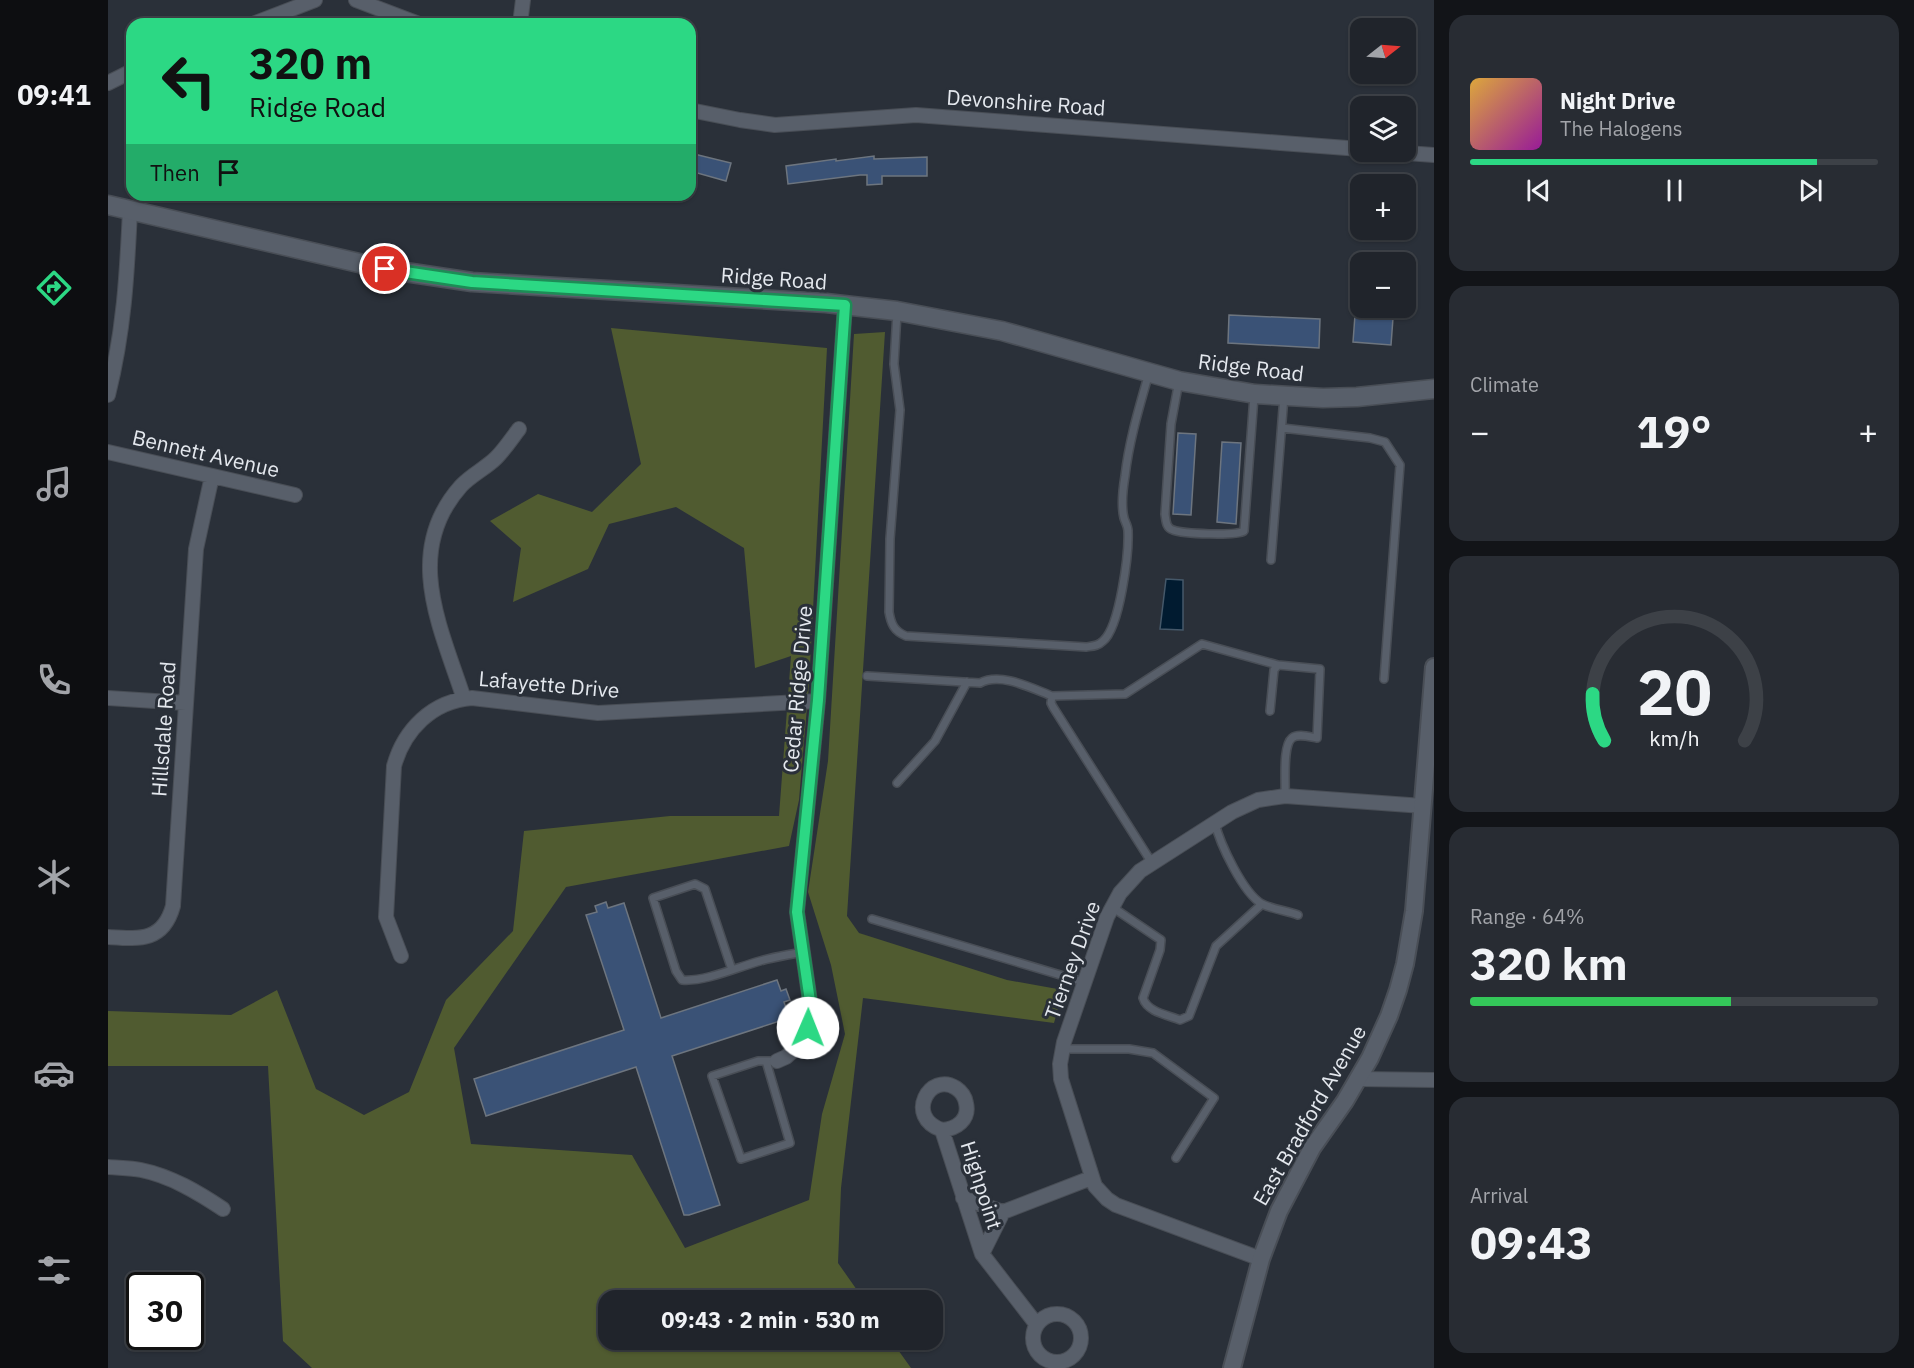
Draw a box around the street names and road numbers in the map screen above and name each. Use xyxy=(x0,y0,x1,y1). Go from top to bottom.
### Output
street label: Devonshire Road xyxy=(946,82,1106,122)
street label: Ridge Road xyxy=(720,260,828,296)
street label: Ridge Road xyxy=(1196,347,1306,387)
street label: Bennett Avenue xyxy=(130,422,282,484)
street label: Cedar Ridge Drive xyxy=(776,604,818,774)
street label: Hillsdale Road xyxy=(144,660,182,798)
street label: Lafayette Drive xyxy=(477,664,621,704)
street label: Tierney Drive xyxy=(1038,897,1106,1023)
street label: East Bradford Avenue xyxy=(1246,1020,1372,1210)
street label: Highpoint xyxy=(955,1137,1009,1233)

